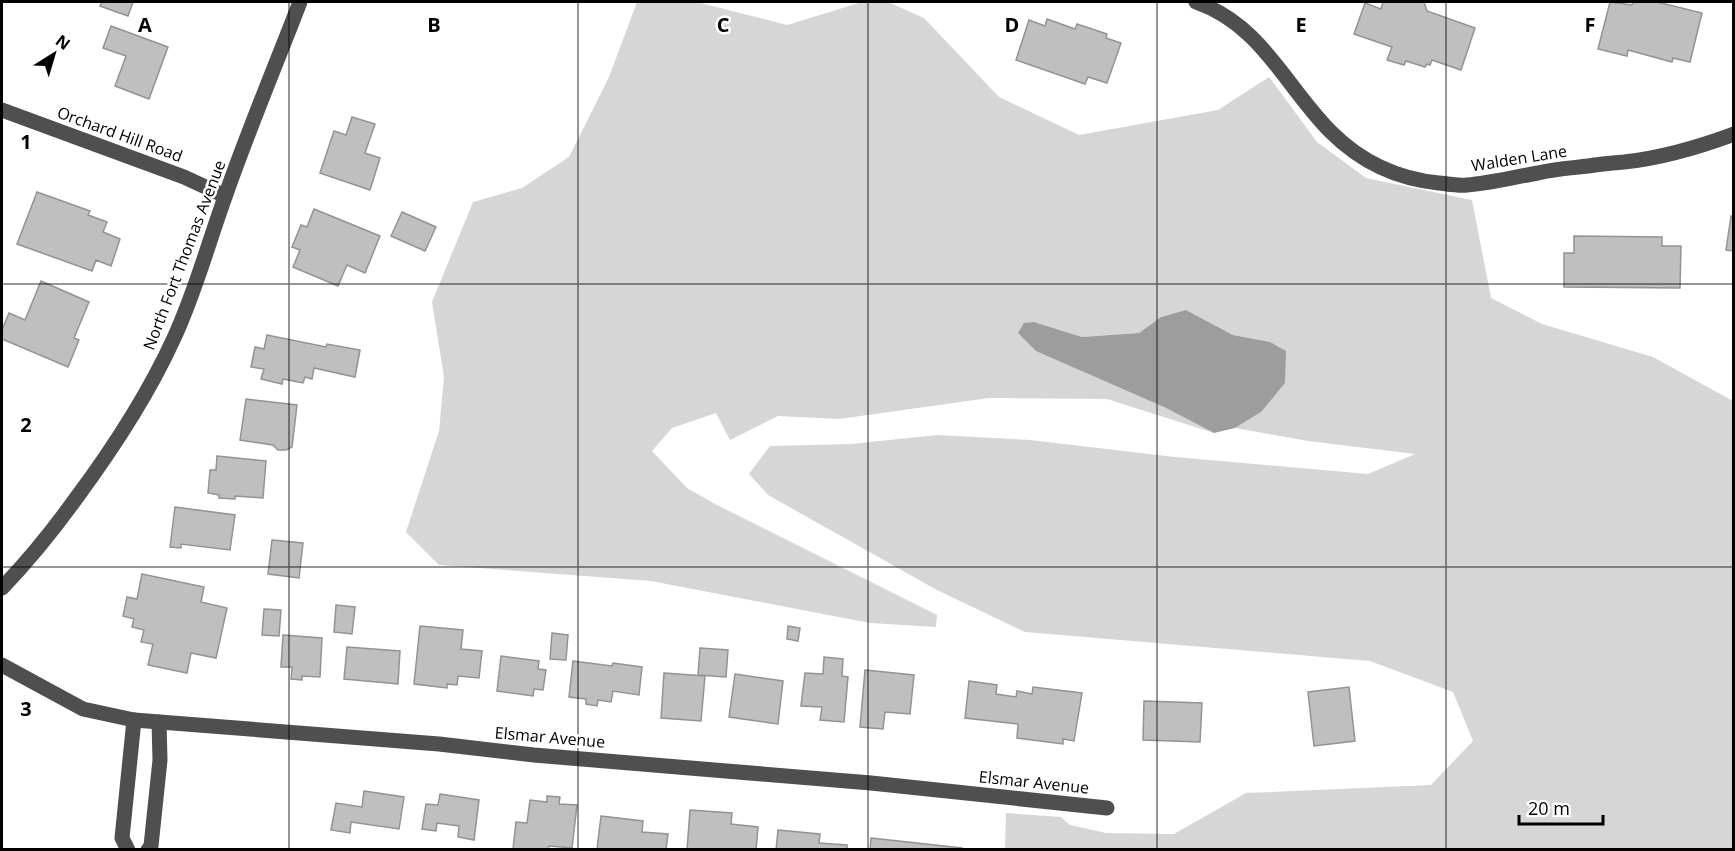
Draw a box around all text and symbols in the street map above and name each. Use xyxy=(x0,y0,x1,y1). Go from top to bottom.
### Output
text: A xyxy=(138,11,152,38)
text: B xyxy=(427,11,441,38)
text: C xyxy=(717,11,730,38)
text: D xyxy=(1005,11,1019,38)
text: E xyxy=(1295,11,1307,38)
text: F xyxy=(1585,11,1595,38)
north arrow xyxy=(24,24,84,84)
text: N xyxy=(51,29,75,55)
street label: Orchard Hill Road xyxy=(54,101,186,167)
text: 1 xyxy=(20,128,32,155)
street label: Walden Lane xyxy=(1470,140,1568,176)
street label: North Fort Thomas Avenue xyxy=(138,157,230,353)
text: 2 xyxy=(20,411,32,438)
text: 3 xyxy=(20,695,32,722)
street label: Elsmar Avenue xyxy=(494,721,606,753)
street label: Elsmar Avenue xyxy=(978,765,1090,799)
scale bar xyxy=(1519,788,1603,826)
text: 20 m xyxy=(1528,796,1570,820)

